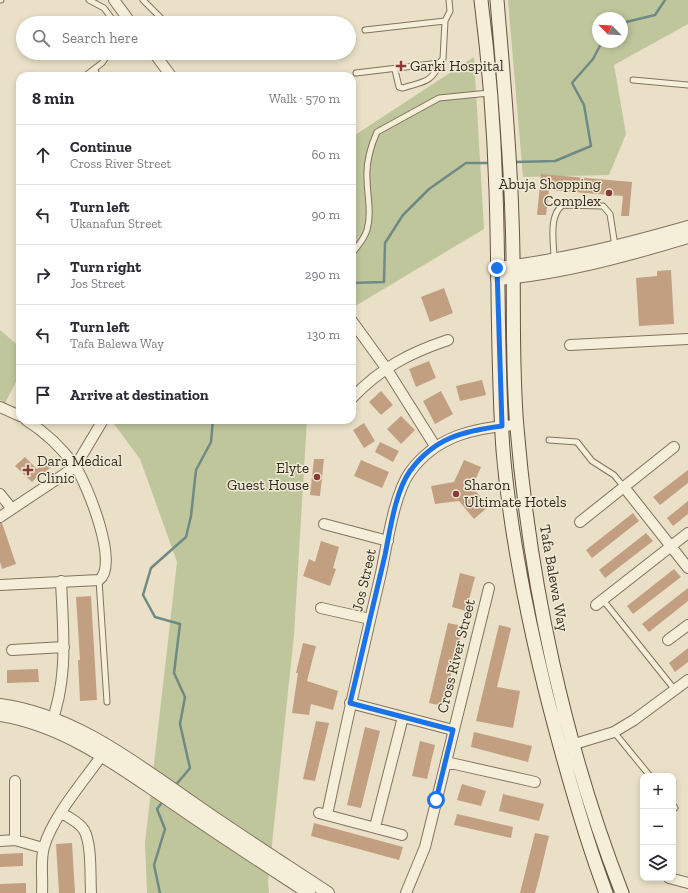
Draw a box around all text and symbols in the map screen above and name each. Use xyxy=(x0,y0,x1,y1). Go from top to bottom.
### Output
north arrow xyxy=(592,12,628,48)
search box xyxy=(16,16,356,60)
icon: search xyxy=(30,27,52,49)
text: Search here xyxy=(62,29,138,47)
place label: Garki Hospital xyxy=(410,57,504,75)
marker: Garki Hospital xyxy=(395,60,407,72)
text: 8 min xyxy=(32,88,74,108)
text: Walk · 570 m xyxy=(269,91,340,106)
text: Continue xyxy=(70,138,132,156)
icon: ahead xyxy=(32,144,54,166)
text: 60 m xyxy=(311,147,340,162)
text: Cross River Street xyxy=(70,156,171,171)
place label: Abuja Shopping Complex xyxy=(499,175,601,210)
marker: Abuja Shopping Complex xyxy=(604,188,614,198)
text: Turn left xyxy=(70,198,130,216)
icon: left xyxy=(32,204,54,226)
text: 90 m xyxy=(311,207,340,222)
text: Ukanafun Street xyxy=(70,216,162,231)
text: Turn right xyxy=(70,258,141,276)
route end xyxy=(488,259,506,277)
icon: right xyxy=(32,264,54,286)
text: 290 m xyxy=(305,267,340,282)
text: Jos Street xyxy=(70,276,125,291)
text: Turn left xyxy=(70,318,130,336)
icon: left xyxy=(32,324,54,346)
text: 130 m xyxy=(307,327,340,342)
text: Tafa Balewa Way xyxy=(70,336,164,351)
icon: arrive xyxy=(32,384,54,406)
text: Arrive at destination xyxy=(70,386,209,404)
place label: Dara Medical Clinic xyxy=(37,452,122,487)
place label: Elyte Guest House xyxy=(227,459,309,494)
marker: Dara Medical Clinic xyxy=(22,464,34,476)
marker: Elyte Guest House xyxy=(312,472,322,482)
place label: Sharon Ultimate Hotels xyxy=(464,476,567,511)
marker: Sharon Ultimate Hotels xyxy=(451,489,461,499)
street label: Tafa Balewa Way xyxy=(536,523,572,633)
street label: Jos Street xyxy=(348,547,380,613)
street label: Cross River Street xyxy=(433,597,479,715)
map controls xyxy=(640,773,676,881)
button: + xyxy=(640,773,676,809)
route start xyxy=(427,791,445,809)
button: − xyxy=(640,809,676,845)
button: layers xyxy=(640,845,676,881)

